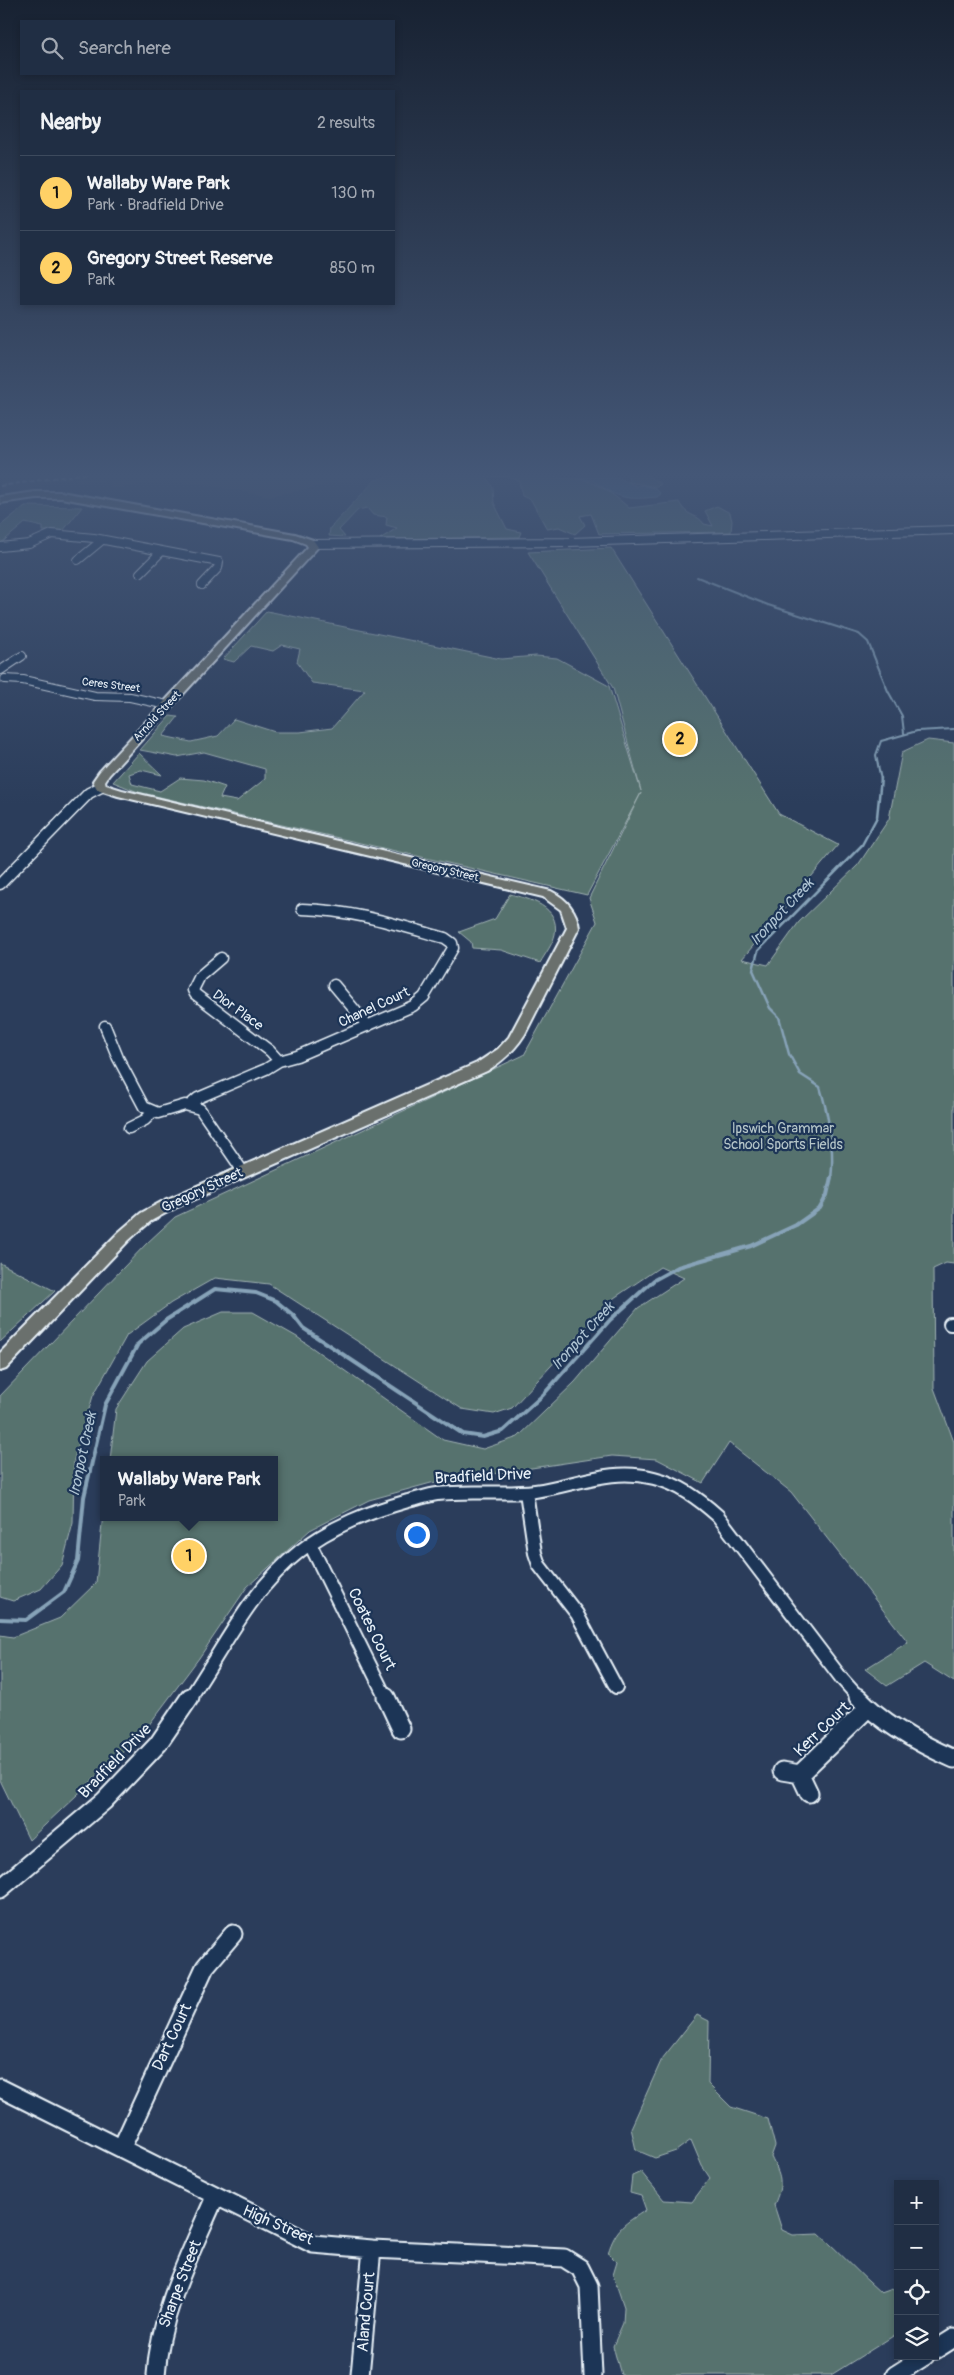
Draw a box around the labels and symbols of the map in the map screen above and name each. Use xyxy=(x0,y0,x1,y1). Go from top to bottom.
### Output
street label: Ceres Street xyxy=(81,675,141,695)
street label: Arnold Street xyxy=(131,688,184,744)
pin: 2 xyxy=(664,720,696,758)
street label: Gregory Street xyxy=(410,856,480,884)
water label: Ironpot Creek xyxy=(746,873,819,950)
street label: Chanel Court xyxy=(336,983,413,1031)
street label: Dior Place xyxy=(209,986,267,1034)
park label: Ipswich Grammar School Sports Fields xyxy=(723,1120,844,1153)
street label: Gregory Street xyxy=(159,1164,246,1216)
water label: Ironpot Creek xyxy=(547,1297,620,1374)
water label: Ironpot Creek xyxy=(65,1409,102,1498)
street label: Bradfield Drive xyxy=(434,1463,532,1489)
your location xyxy=(404,1522,430,1548)
pin: 1 xyxy=(173,1537,205,1575)
street label: Coates Court xyxy=(343,1585,401,1674)
street label: Kerr Court xyxy=(789,1697,855,1761)
street label: Bradfield Drive xyxy=(74,1719,156,1803)
street label: Dart Court xyxy=(148,2000,196,2074)
street label: High Street xyxy=(239,2200,317,2250)
street label: Sharpe Street xyxy=(154,2237,206,2331)
street label: Aland Court xyxy=(353,2271,380,2353)

